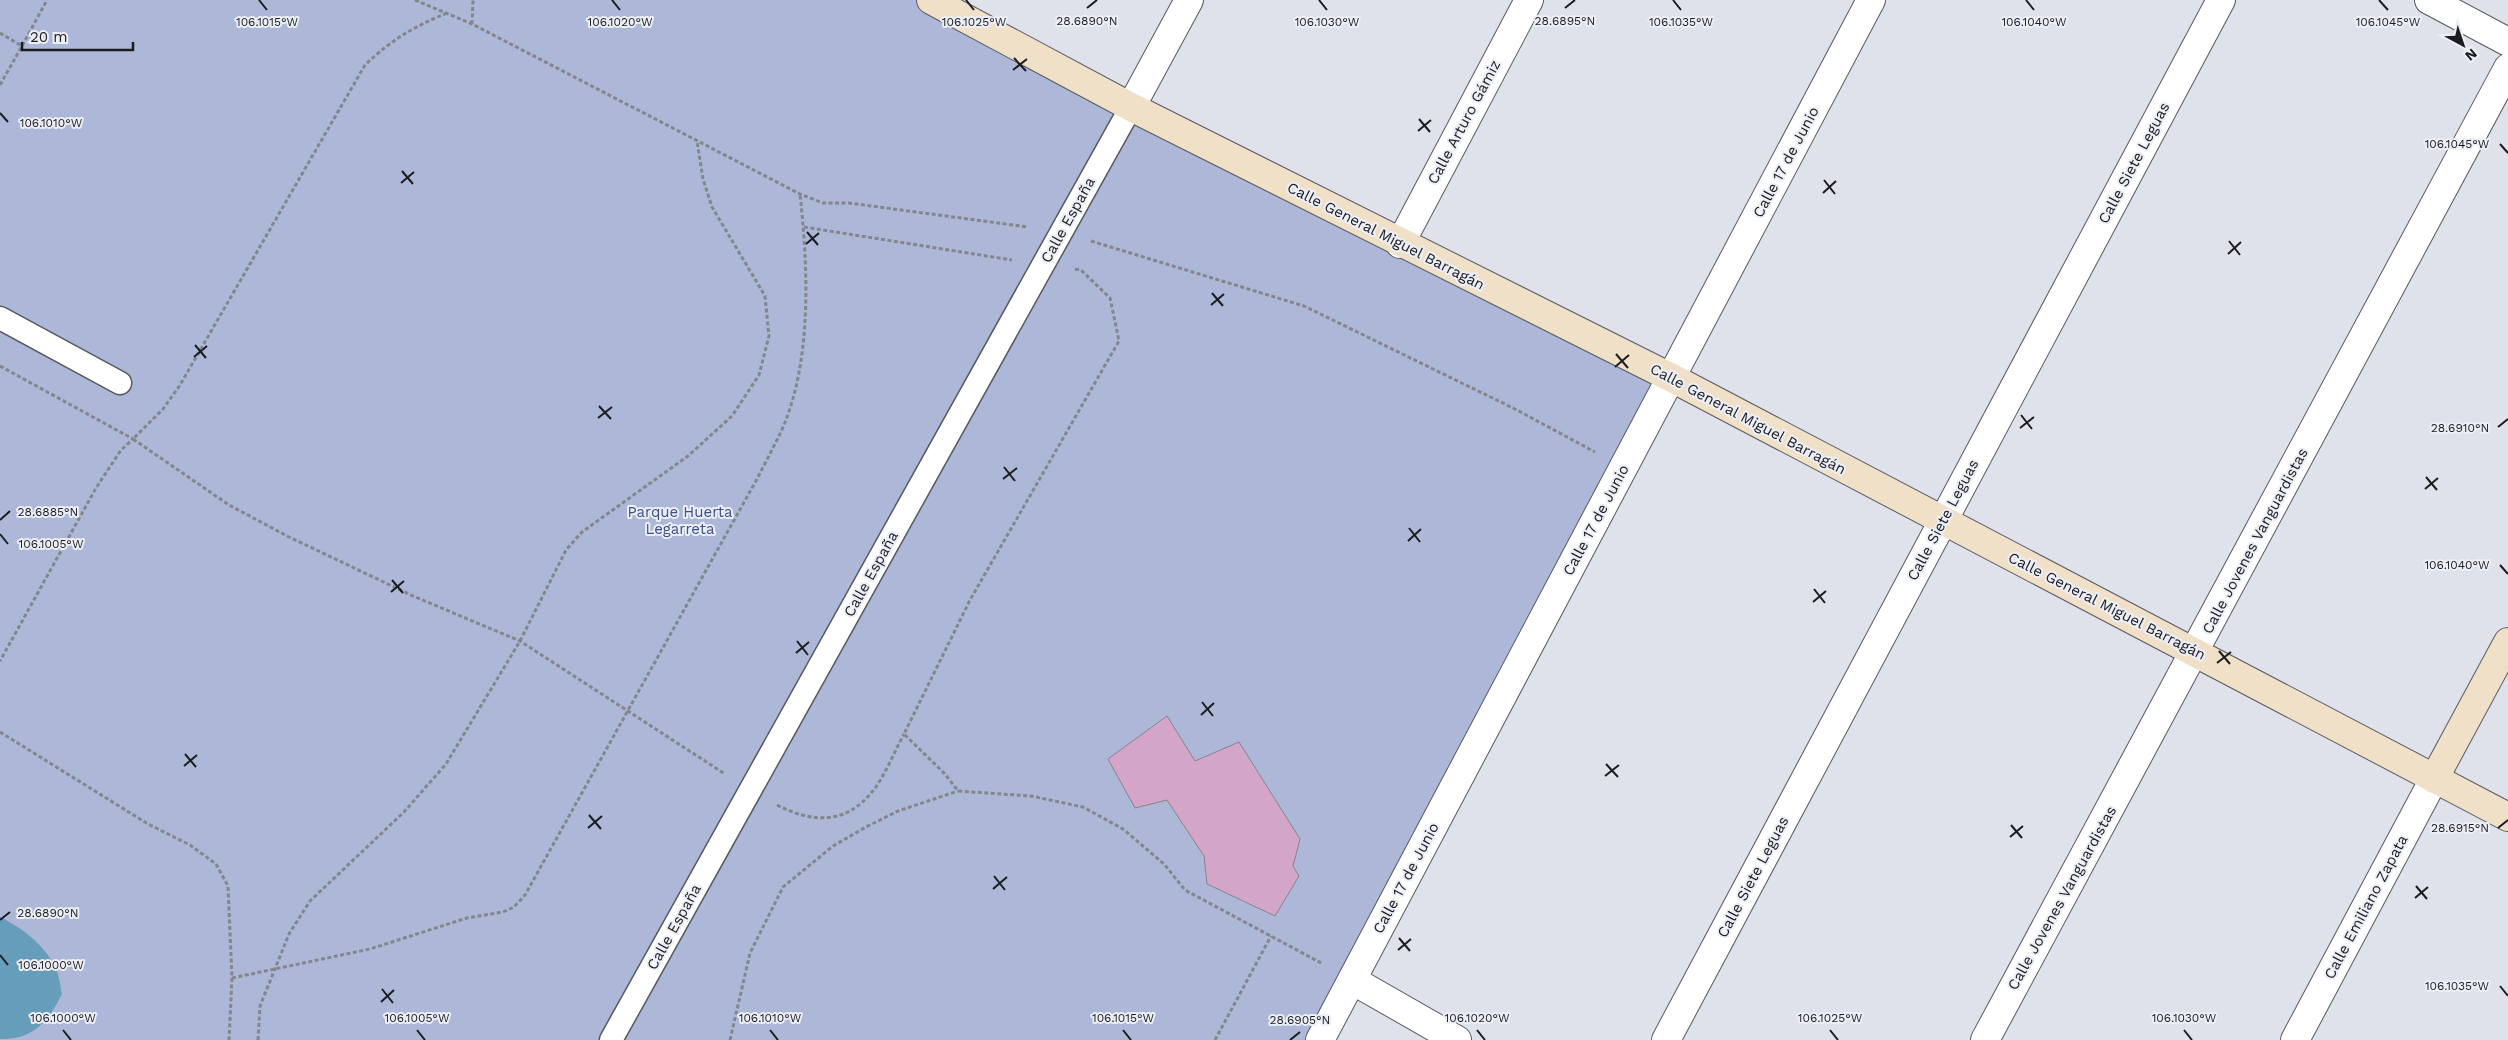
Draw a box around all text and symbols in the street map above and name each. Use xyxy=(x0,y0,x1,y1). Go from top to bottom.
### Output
text: 28.6890°N xyxy=(1056,14,1118,28)
text: 28.6895°N xyxy=(1535,14,1595,28)
text: 106.1015°W xyxy=(236,15,299,29)
text: 106.1020°W xyxy=(588,15,653,29)
text: 106.1025°W xyxy=(942,15,1007,29)
text: 106.1030°W xyxy=(1295,15,1360,29)
text: 106.1035°W xyxy=(1649,15,1714,29)
text: 106.1040°W xyxy=(2001,15,2067,29)
text: 106.1045°W xyxy=(2356,15,2421,29)
scale bar xyxy=(22,20,134,52)
north arrow xyxy=(2438,20,2488,70)
text: 20 m xyxy=(30,28,68,46)
text: N xyxy=(2462,45,2480,64)
street label: Calle Arturo Gámiz xyxy=(1424,57,1504,187)
street label: Calle Siete Leguas xyxy=(2094,99,2174,227)
street label: Calle 17 de Junio xyxy=(1749,103,1823,221)
text: 106.1010°W xyxy=(20,116,83,130)
text: 106.1045°W xyxy=(2425,137,2490,151)
street label: Calle España xyxy=(1037,174,1099,266)
street label: Calle General Miguel Barragán xyxy=(1284,178,1488,294)
street label: Calle General Miguel Barragán xyxy=(1647,360,1849,478)
text: 28.6910°N xyxy=(2431,421,2489,435)
street label: Calle Jovenes Vanguardistas xyxy=(2198,445,2312,637)
street label: Calle Siete Leguas xyxy=(1903,456,1983,584)
street label: Calle 17 de Junio xyxy=(1559,461,1633,579)
park label: Parque Huerta Legarreta xyxy=(627,503,733,538)
text: 28.6885°N xyxy=(18,505,78,519)
street label: Calle España xyxy=(840,528,902,620)
text: 106.1005°W xyxy=(19,537,84,551)
street label: Calle General Miguel Barragán xyxy=(2005,548,2209,664)
text: 106.1040°W xyxy=(2424,558,2490,572)
street label: Calle Jovenes Vanguardistas xyxy=(2004,803,2120,993)
street label: Calle Siete Leguas xyxy=(1713,813,1793,941)
street label: Calle 17 de Junio xyxy=(1369,819,1443,937)
text: 28.6915°N xyxy=(2431,821,2489,835)
street label: Calle Emiliano Zapata xyxy=(2320,832,2412,982)
street label: Calle España xyxy=(643,881,705,973)
text: 28.6890°N xyxy=(17,906,79,920)
text: 106.1000°W xyxy=(18,958,84,972)
text: 106.1035°W xyxy=(2425,979,2490,993)
text: 106.1000°W xyxy=(30,1011,96,1025)
text: 106.1005°W xyxy=(385,1011,450,1025)
text: 106.1010°W xyxy=(739,1011,802,1025)
text: 106.1015°W xyxy=(1092,1011,1155,1025)
text: 106.1020°W xyxy=(1445,1011,1510,1025)
text: 106.1025°W xyxy=(1798,1011,1863,1025)
text: 106.1030°W xyxy=(2152,1011,2217,1025)
text: 28.6905°N xyxy=(1270,1013,1330,1027)

